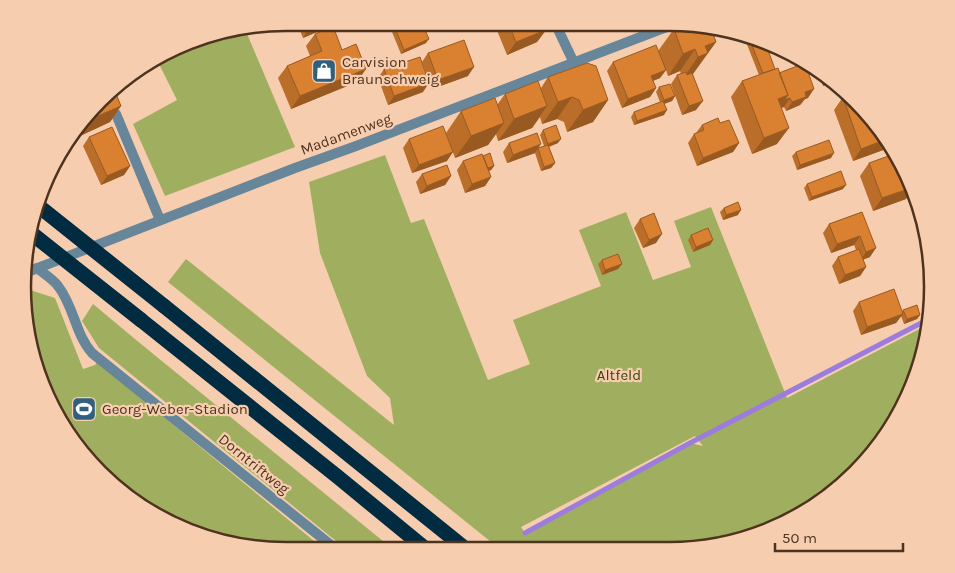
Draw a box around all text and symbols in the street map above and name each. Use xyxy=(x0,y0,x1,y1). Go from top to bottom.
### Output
place label: Carvision Braunschweig xyxy=(342,53,440,88)
shop icon: Carvision Braunschweig xyxy=(311,58,337,84)
street label: Madamenweg xyxy=(298,109,395,159)
park label: Altfeld xyxy=(597,366,641,384)
sports icon: Georg-Weber-Stadion xyxy=(71,396,97,422)
place label: Georg-Weber-Stadion xyxy=(102,400,248,418)
street label: Dorntriftweg xyxy=(215,430,293,498)
scale bar xyxy=(775,520,902,552)
text: 50 m xyxy=(782,529,817,547)

